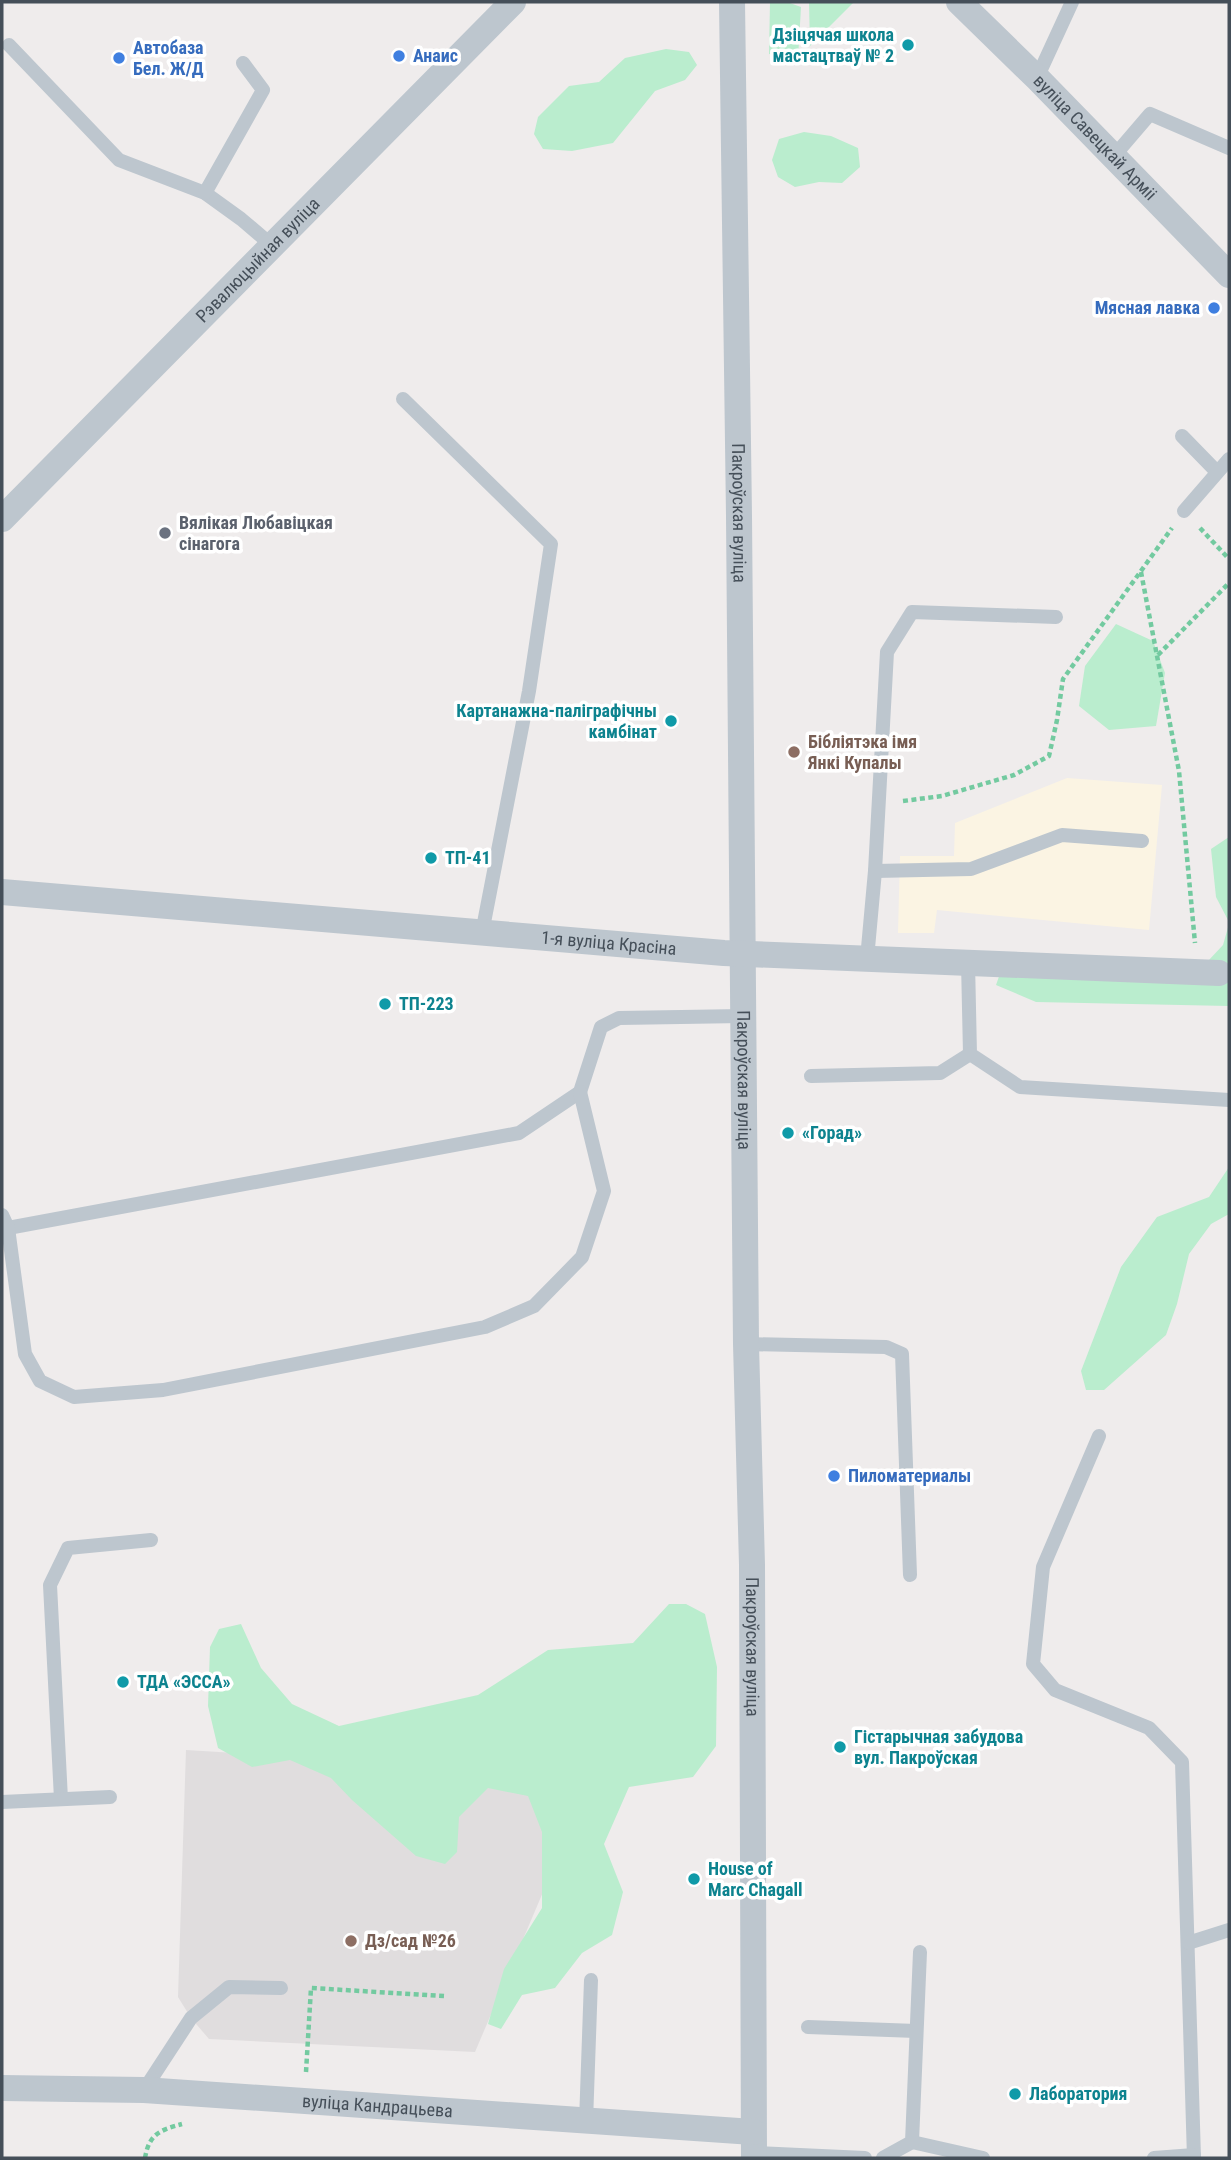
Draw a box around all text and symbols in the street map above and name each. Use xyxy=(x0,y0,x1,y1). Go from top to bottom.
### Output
place label: Дзіцячая школа мастацтваў № 2 xyxy=(772,24,894,66)
place label: Автобаза Бел. Ж/Д xyxy=(133,37,204,79)
marker: Дзіцячая школа мастацтваў № 2 xyxy=(900,37,916,53)
place label: Анаис xyxy=(413,45,458,66)
marker: Анаис xyxy=(391,48,407,64)
marker: Автобаза Бел. Ж/Д xyxy=(111,50,127,66)
street label: вуліца Савецкай Арміі xyxy=(1029,70,1161,204)
street label: Рэвалюцыйная вуліца xyxy=(191,193,324,327)
place label: Мясная лавка xyxy=(1095,297,1200,318)
marker: Мясная лавка xyxy=(1206,300,1222,316)
street label: Пакроўская вуліца xyxy=(728,443,751,583)
place label: Вялікая Любавіцкая сінагога xyxy=(179,512,333,554)
marker: Вялікая Любавіцкая сінагога xyxy=(157,525,173,541)
place label: Картанажна-паліграфічны камбінат xyxy=(456,700,657,742)
marker: Картанажна-паліграфічны камбінат xyxy=(663,713,679,729)
place label: Бібліятэка імя Янкі Купалы xyxy=(807,731,917,773)
marker: Бібліятэка імя Янкі Купалы xyxy=(786,744,802,760)
place label: ТП-41 xyxy=(445,847,491,868)
marker: ТП-41 xyxy=(423,850,439,866)
street label: 1-я вуліца Красіна xyxy=(540,927,677,959)
place label: ТП-223 xyxy=(399,993,454,1014)
marker: ТП-223 xyxy=(377,996,393,1012)
street label: Пакроўская вуліца xyxy=(733,1010,755,1150)
place label: «Горад» xyxy=(802,1122,862,1143)
marker: «Горад» xyxy=(780,1125,796,1141)
place label: Пиломатериалы xyxy=(848,1465,971,1486)
marker: Пиломатериалы xyxy=(826,1468,842,1484)
street label: Пакроўская вуліца xyxy=(742,1577,764,1717)
place label: ТДА «ЭССА» xyxy=(137,1671,231,1692)
marker: ТДА «ЭССА» xyxy=(115,1674,131,1690)
place label: Гістарычная забудова вул. Пакроўская xyxy=(854,1726,1023,1768)
marker: Гістарычная забудова вул. Пакроўская xyxy=(832,1739,848,1755)
place label: House of Marc Chagall xyxy=(708,1858,803,1900)
marker: House of Marc Chagall xyxy=(686,1871,702,1887)
place label: Дз/сад №26 xyxy=(365,1930,456,1951)
marker: Дз/сад №26 xyxy=(343,1933,359,1949)
place label: Лаборатория xyxy=(1029,2083,1127,2104)
marker: Лаборатория xyxy=(1007,2086,1023,2102)
street label: вуліца Кандрацьева xyxy=(301,2090,453,2121)

